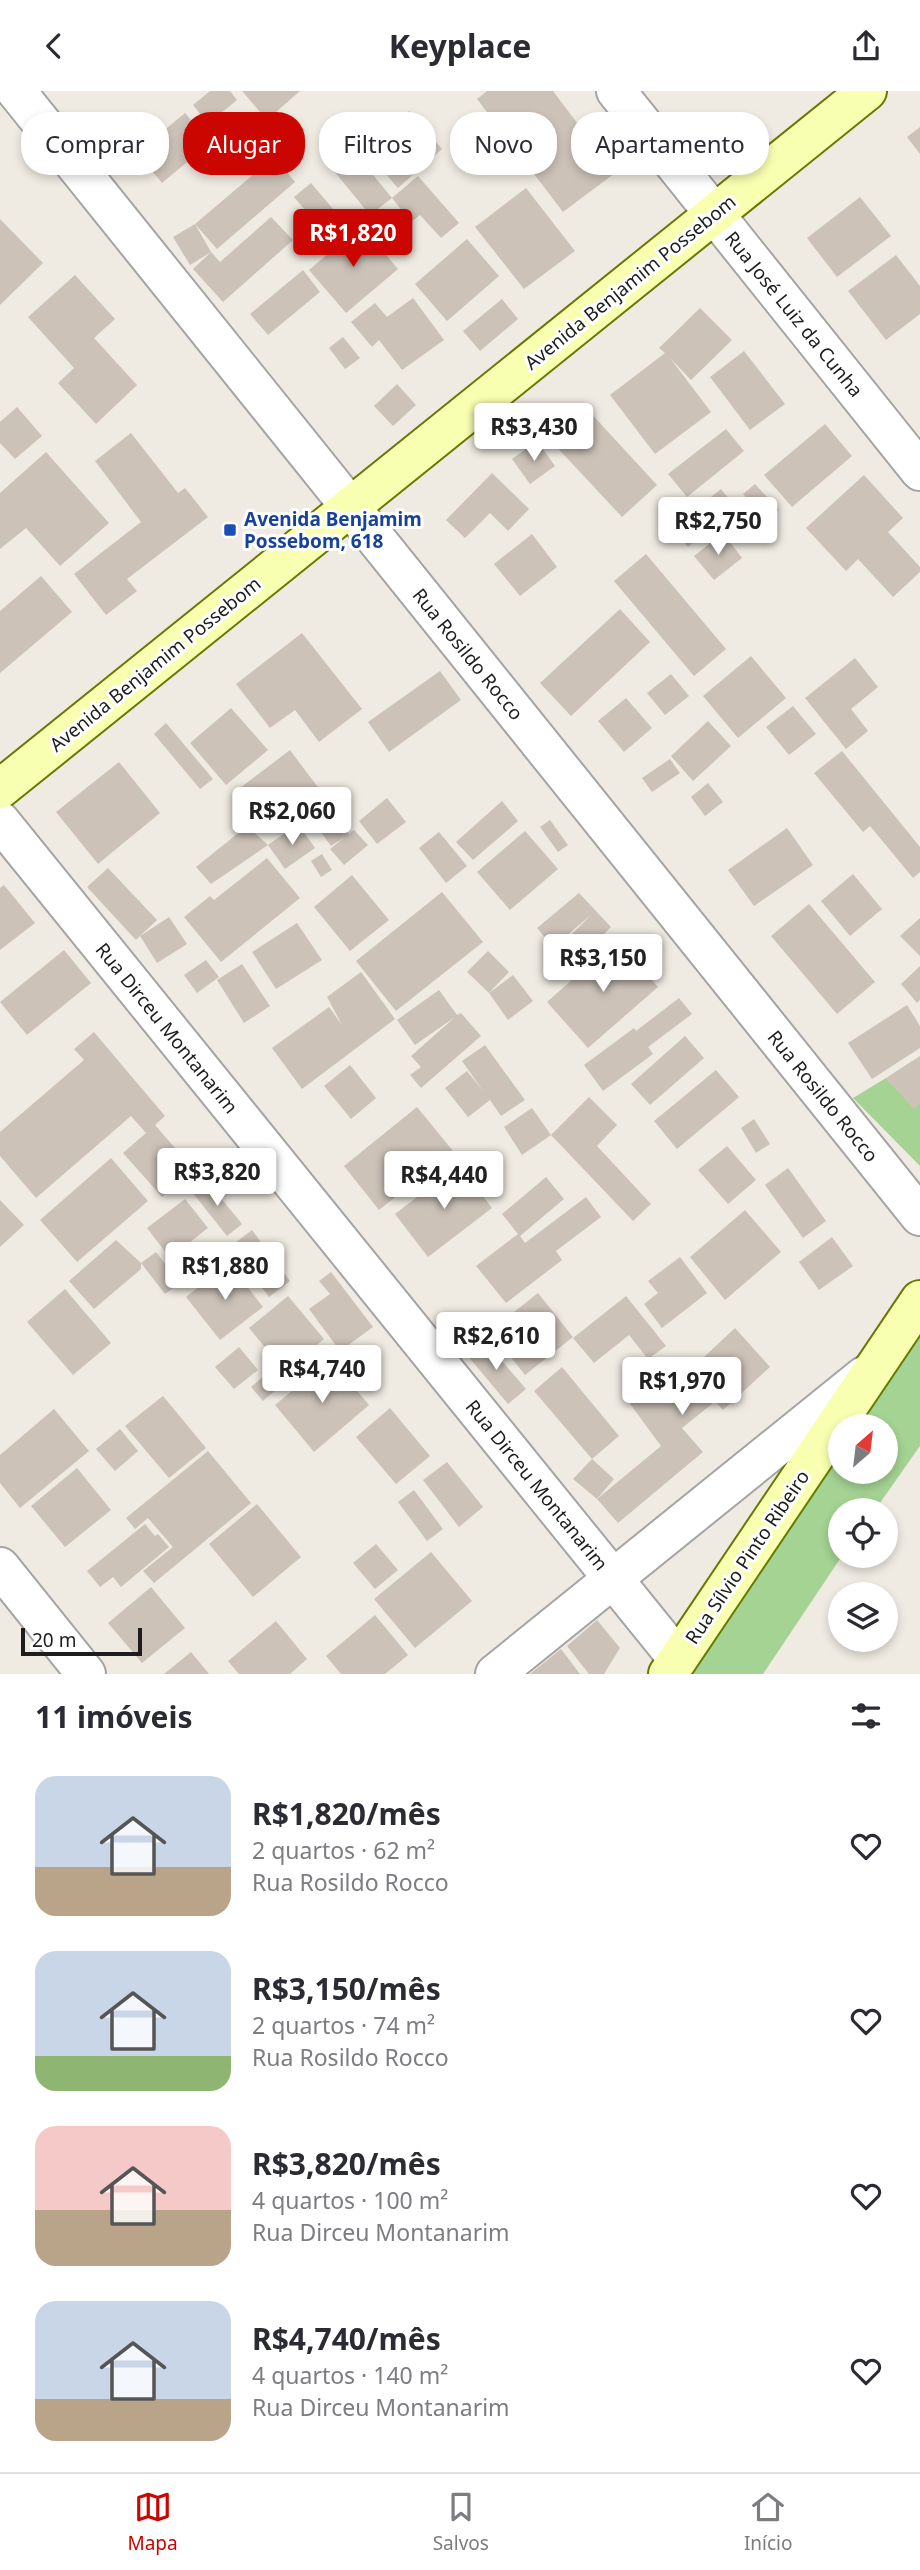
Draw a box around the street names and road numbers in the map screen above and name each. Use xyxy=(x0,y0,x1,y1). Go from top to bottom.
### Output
street label: Avenida Benjamim Possebom xyxy=(519,188,741,376)
street label: Rua José Luiz da Cunha xyxy=(719,226,869,402)
street label: Avenida Benjamim Possebom xyxy=(44,570,266,758)
street label: Rua Rosildo Rocco xyxy=(407,583,529,725)
street label: Rua Dirceu Montanarim xyxy=(90,937,244,1119)
street label: Rua Rosildo Rocco xyxy=(762,1025,884,1167)
street label: Rua Dirceu Montanarim xyxy=(460,1394,614,1576)
street label: Rua Sílvio Pinto Ribeiro xyxy=(679,1465,815,1649)

